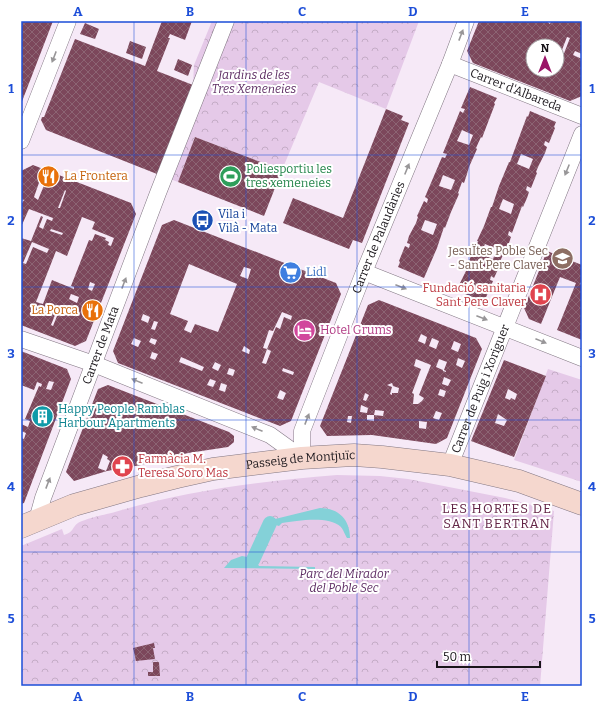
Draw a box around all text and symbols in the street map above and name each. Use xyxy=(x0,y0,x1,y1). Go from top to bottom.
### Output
text: A xyxy=(73,4,83,19)
text: B xyxy=(186,4,194,19)
text: C xyxy=(298,4,306,19)
text: D xyxy=(408,4,418,19)
text: E xyxy=(521,4,529,19)
one-way arrow xyxy=(458,29,464,41)
north arrow xyxy=(525,38,565,78)
text: N xyxy=(541,42,550,55)
one-way arrow xyxy=(50,52,56,64)
street label: Carrer d'Albareda xyxy=(468,66,564,115)
park label: Jardins de les Tres Xemeneies xyxy=(212,68,297,96)
text: 1 xyxy=(8,81,14,96)
text: 1 xyxy=(589,81,595,96)
place label: Poliesportiu les tres xemeneies xyxy=(246,162,332,190)
restaurant icon: La Frontera xyxy=(36,163,62,189)
sports icon: Poliesportiu les tres xemeneies xyxy=(217,163,243,189)
one-way arrow xyxy=(404,163,410,174)
one-way arrow xyxy=(564,164,570,176)
place label: La Frontera xyxy=(64,169,128,183)
street label: Carrer de Palaudàries xyxy=(349,179,408,296)
place label: Vila i Vilà - Mata xyxy=(218,207,278,235)
bus stop icon: Vila i Vilà - Mata xyxy=(189,208,215,234)
text: 2 xyxy=(7,213,15,228)
text: 2 xyxy=(588,213,596,228)
place label: JesuÏtes Poble Sec - Sant Pere Claver xyxy=(447,243,549,272)
school or university icon: JesuÏtes Poble Sec - Sant Pere Claver xyxy=(550,245,576,271)
supermarket icon: Lidl xyxy=(277,259,303,285)
place label: Lidl xyxy=(306,265,327,279)
one-way arrow xyxy=(122,277,128,289)
place label: Fundació sanitaria Sant Pere Claver xyxy=(423,281,527,309)
hospital icon: Fundació sanitaria Sant Pere Claver xyxy=(528,282,554,308)
one-way arrow xyxy=(395,284,407,290)
restaurant icon: La Porca xyxy=(80,297,106,323)
place label: La Porca xyxy=(31,303,78,317)
street label: Carrer de Mata xyxy=(79,304,122,386)
one-way arrow xyxy=(477,316,489,322)
hotel icon: Hotel Grums xyxy=(292,317,318,343)
street label: Carrer de Puig i Xoriguer xyxy=(448,322,513,455)
place label: Hotel Grums xyxy=(320,323,392,337)
one-way arrow xyxy=(535,339,547,345)
text: 3 xyxy=(7,346,15,361)
text: 3 xyxy=(588,346,596,361)
one-way arrow xyxy=(131,378,142,384)
place label: Happy People Ramblas Harbour Apartments xyxy=(58,402,185,430)
building icon: Happy People Ramblas Harbour Apartments xyxy=(29,403,55,429)
one-way arrow xyxy=(304,413,310,425)
one-way arrow xyxy=(251,426,263,432)
street label: Passeig de Montjuïc xyxy=(245,448,356,472)
place label: Farmàcia M. Teresa Soro Mas xyxy=(138,452,229,480)
pharmacy icon: Farmàcia M. Teresa Soro Mas xyxy=(110,453,136,479)
one-way arrow xyxy=(46,477,52,489)
text: 4 xyxy=(7,479,15,494)
text: 4 xyxy=(588,479,596,494)
district label: LES HORTES DE SANT BERTRAN xyxy=(442,501,552,531)
park label: Parc del Mirador del Poble Sec xyxy=(299,567,390,595)
text: 5 xyxy=(7,611,15,626)
text: 5 xyxy=(588,611,596,626)
scale bar xyxy=(437,643,540,669)
text: 50 m xyxy=(443,650,472,664)
text: A xyxy=(73,689,83,704)
text: B xyxy=(186,689,194,704)
text: C xyxy=(298,689,306,704)
text: D xyxy=(408,689,418,704)
text: E xyxy=(521,689,529,704)

